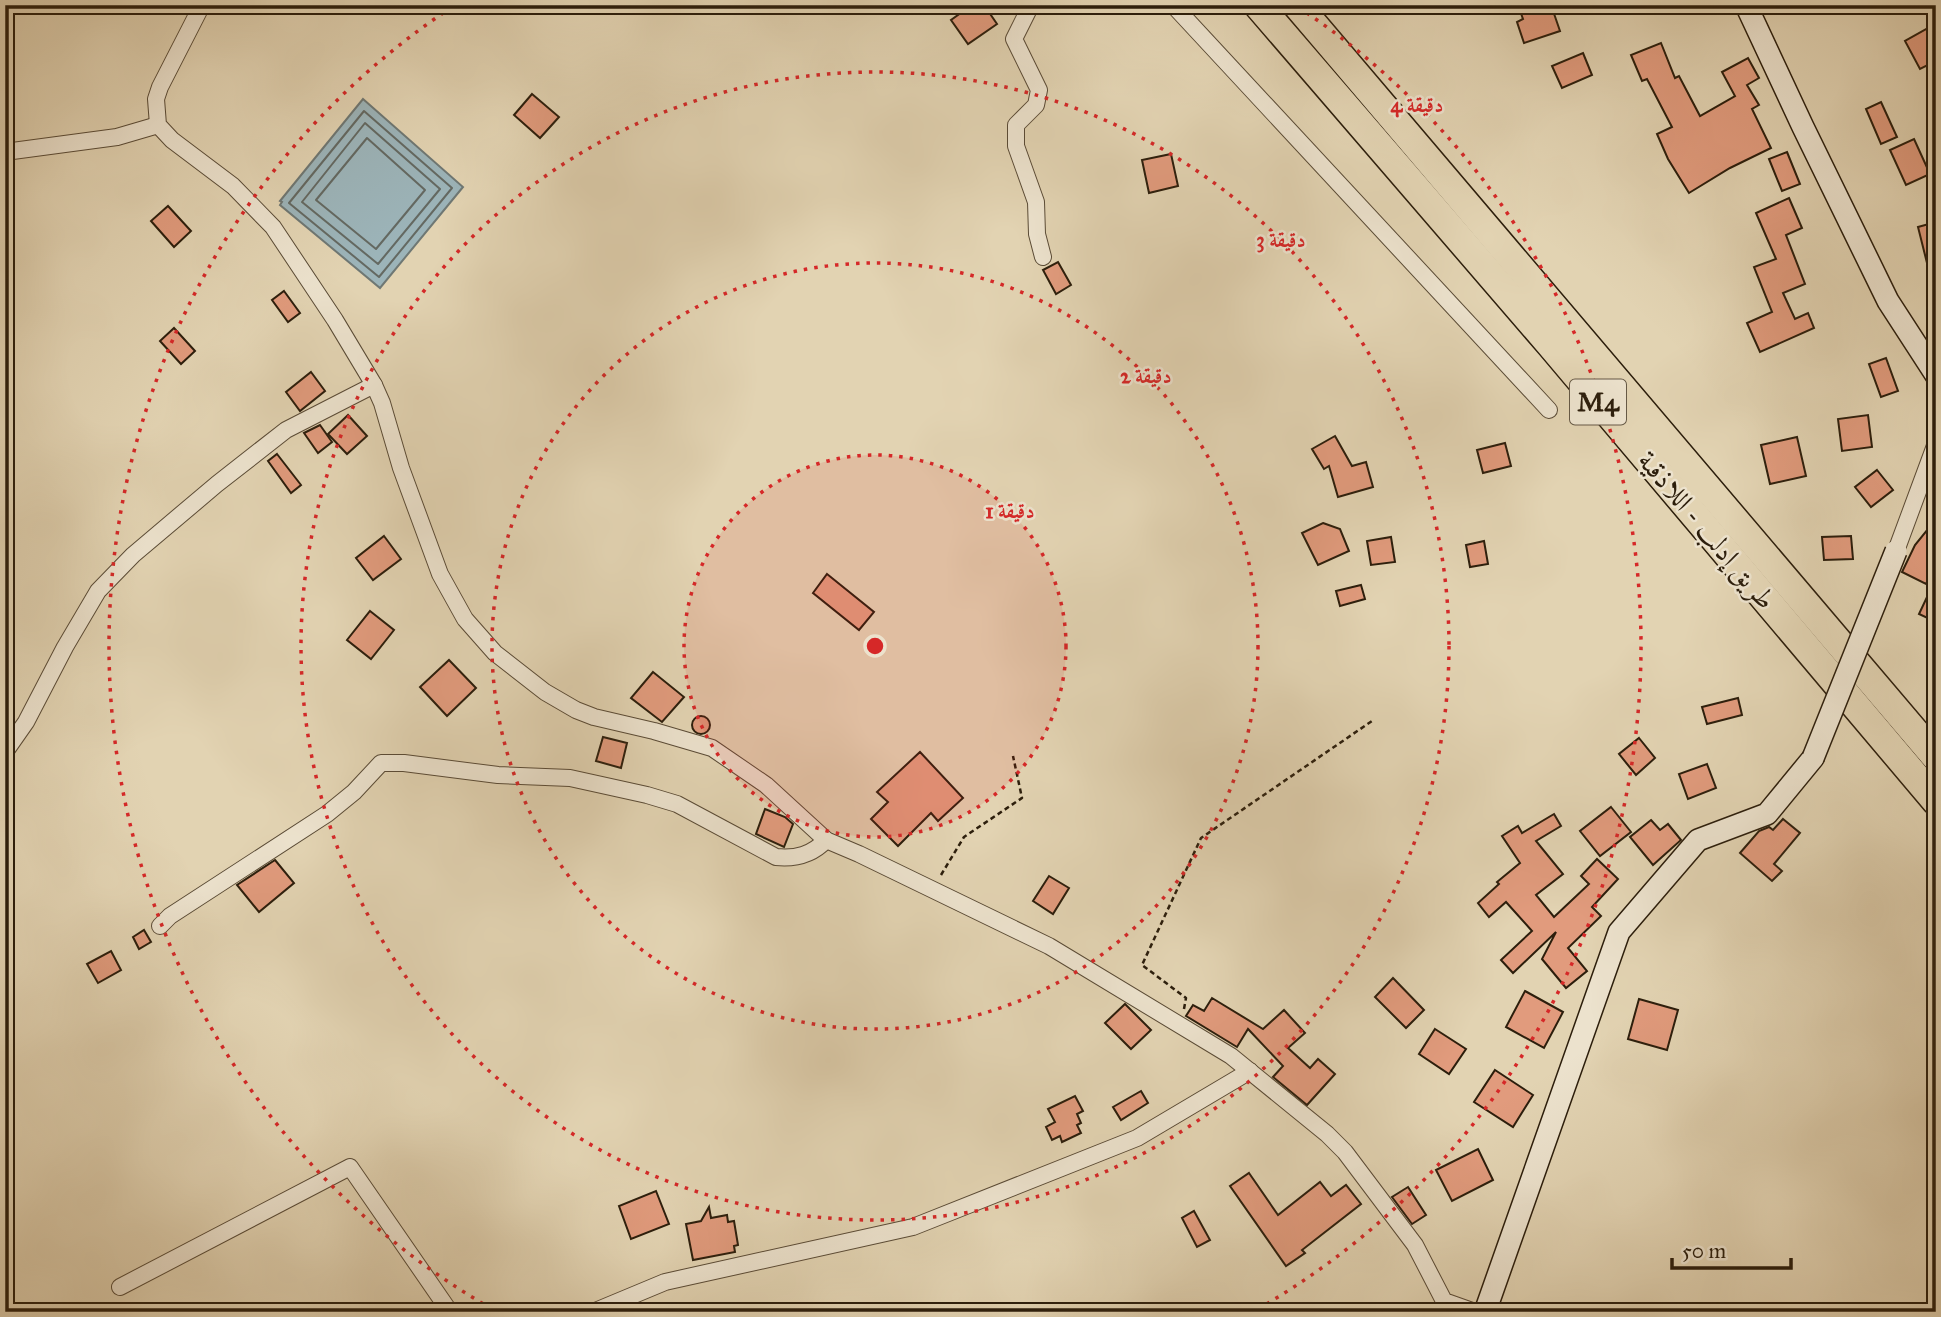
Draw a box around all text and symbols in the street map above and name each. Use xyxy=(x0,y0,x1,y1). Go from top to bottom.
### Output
text: 4 دقيقة xyxy=(1391,92,1443,118)
text: 3 دقيقة xyxy=(1256,227,1306,253)
text: 2 دقيقة xyxy=(1120,363,1172,389)
road number: M4 xyxy=(1570,380,1626,424)
street label: طريق إدلب - اللاذقية xyxy=(1630,443,1784,617)
text: 1 دقيقة xyxy=(985,498,1035,524)
centre of rings xyxy=(863,634,887,658)
scale bar xyxy=(1672,1226,1790,1270)
text: 50 m xyxy=(1682,1238,1727,1264)

